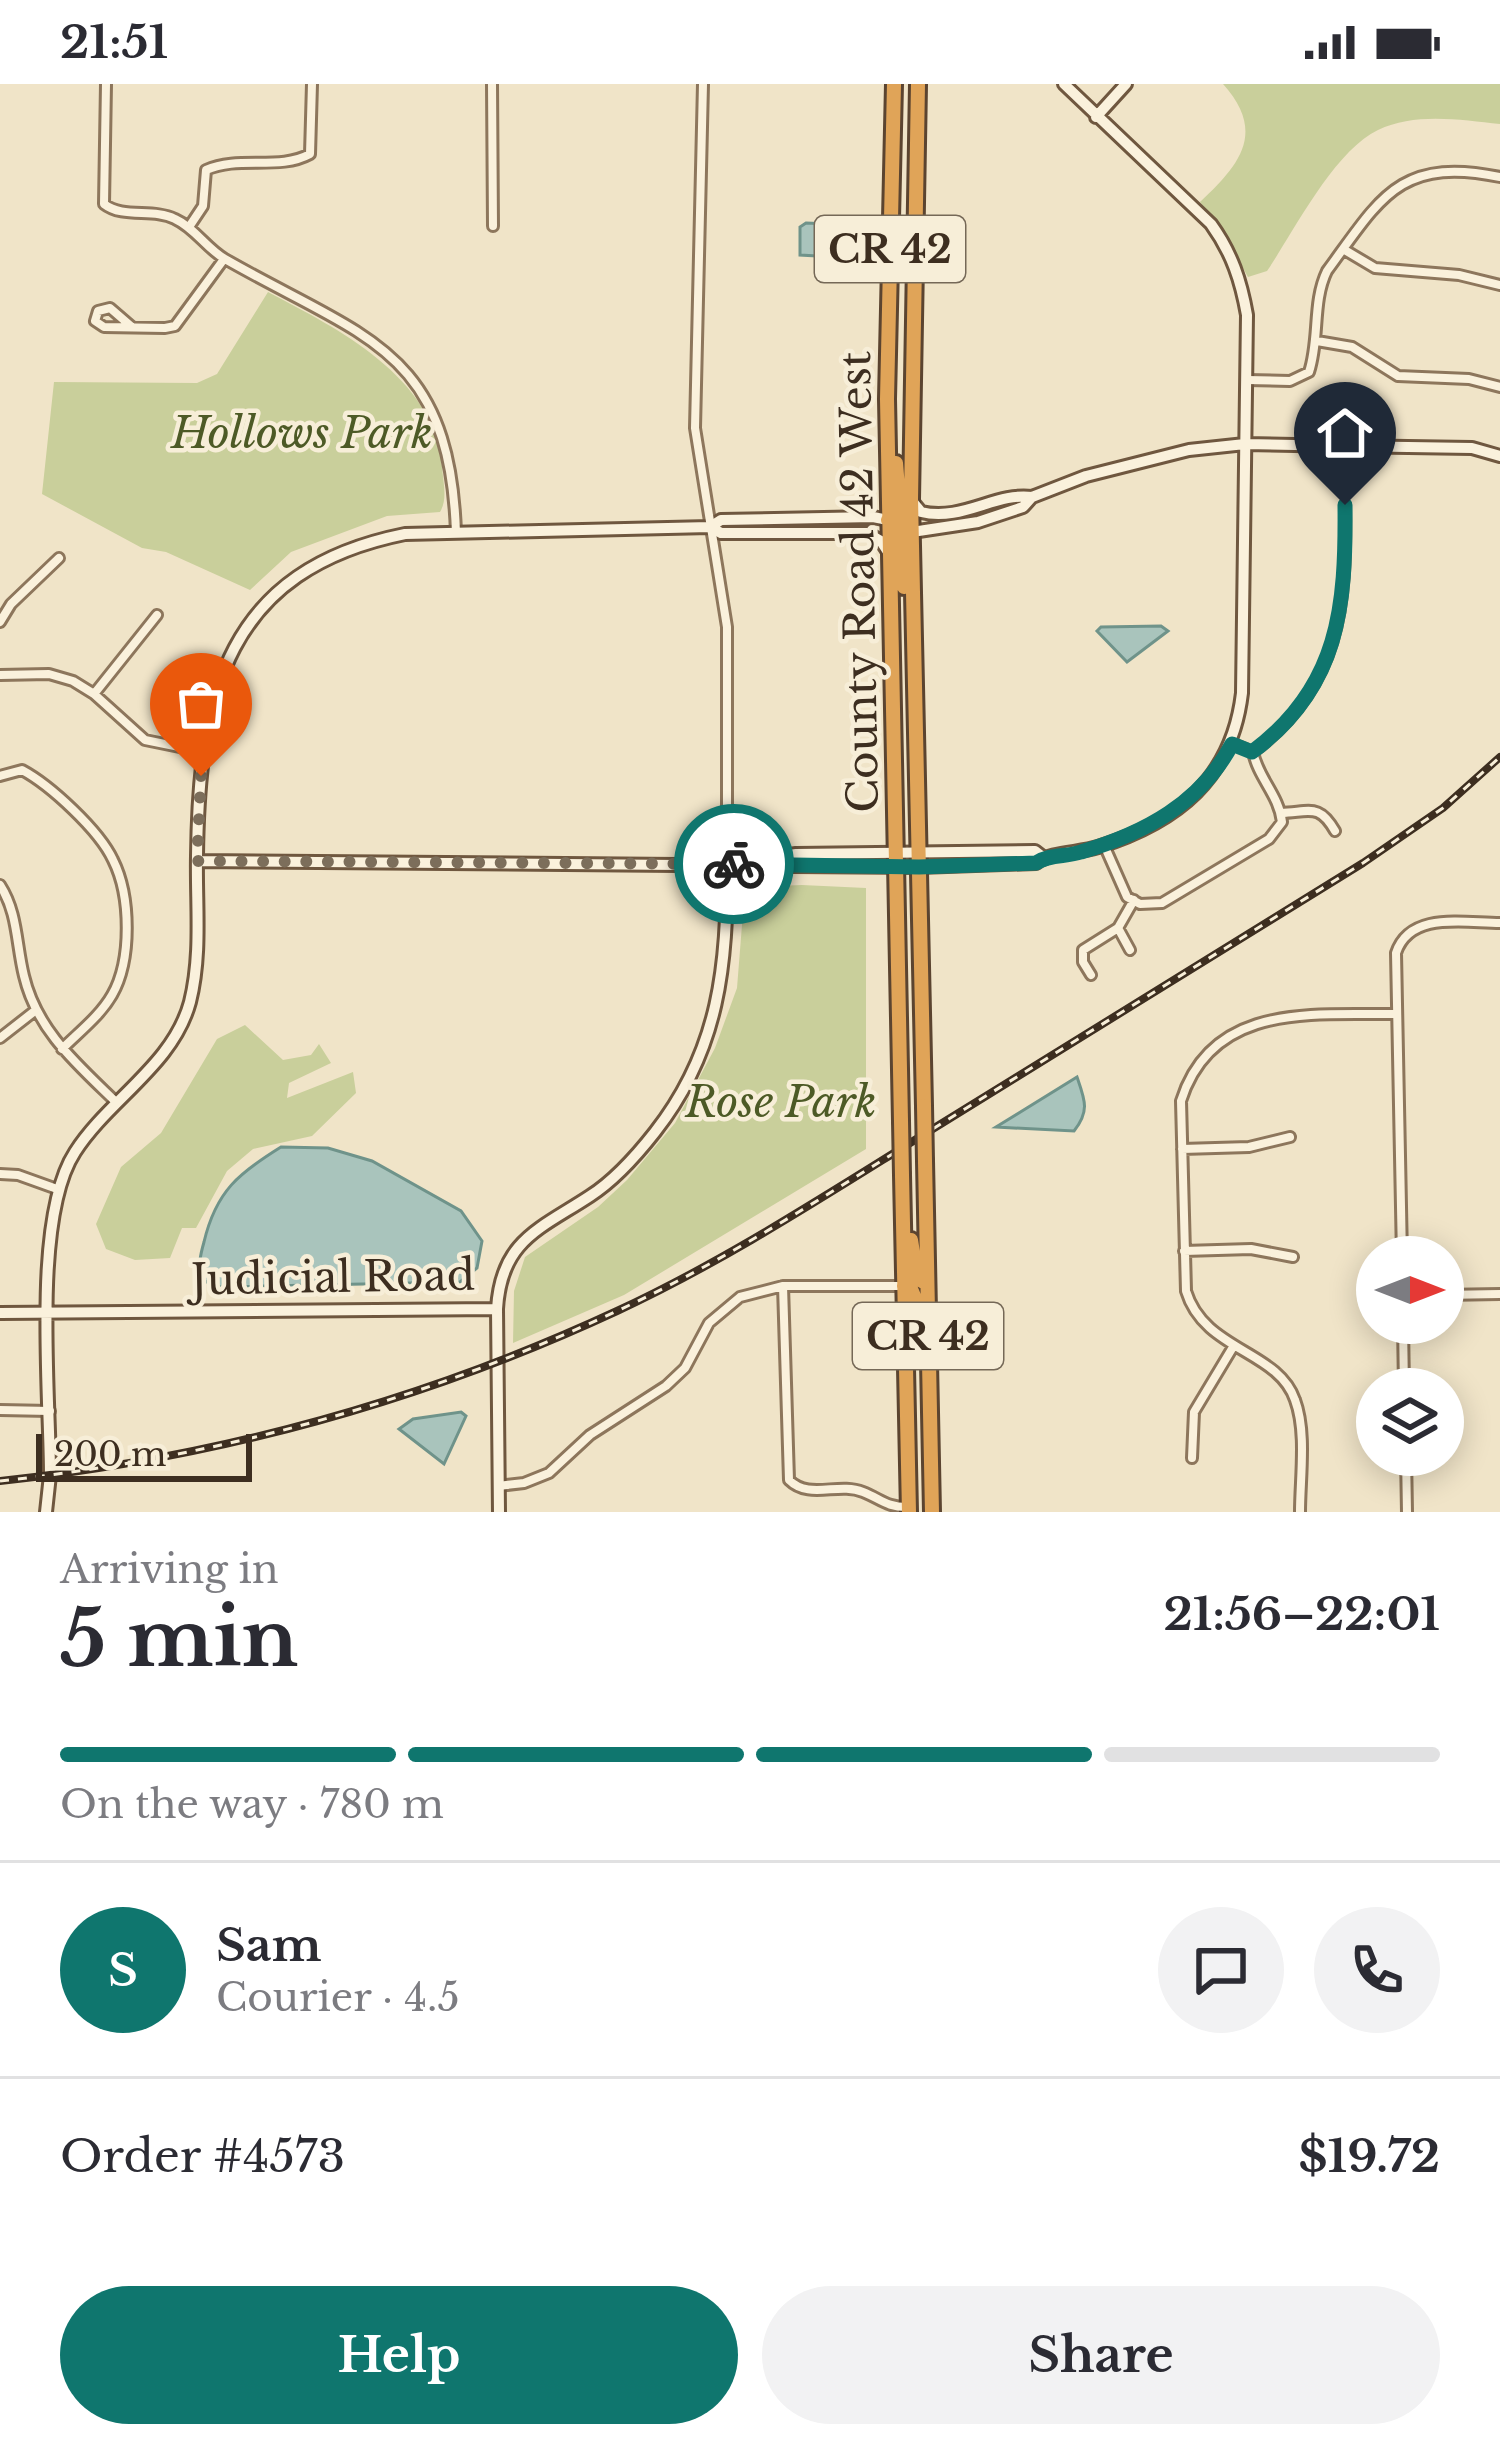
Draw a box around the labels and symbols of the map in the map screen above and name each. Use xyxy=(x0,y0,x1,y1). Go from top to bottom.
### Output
road number: CR 42 xyxy=(815,216,965,282)
street label: County Road 42 West xyxy=(829,351,889,813)
pin xyxy=(1294,382,1396,505)
park label: Hollows Park xyxy=(169,407,433,459)
pin xyxy=(150,653,252,776)
courier xyxy=(674,804,794,924)
park label: Rose Park xyxy=(684,1076,877,1128)
north arrow xyxy=(1356,1236,1464,1344)
street label: Judicial Road xyxy=(186,1249,475,1306)
road number: CR 42 xyxy=(853,1303,1003,1369)
scale bar xyxy=(36,1428,252,1481)

